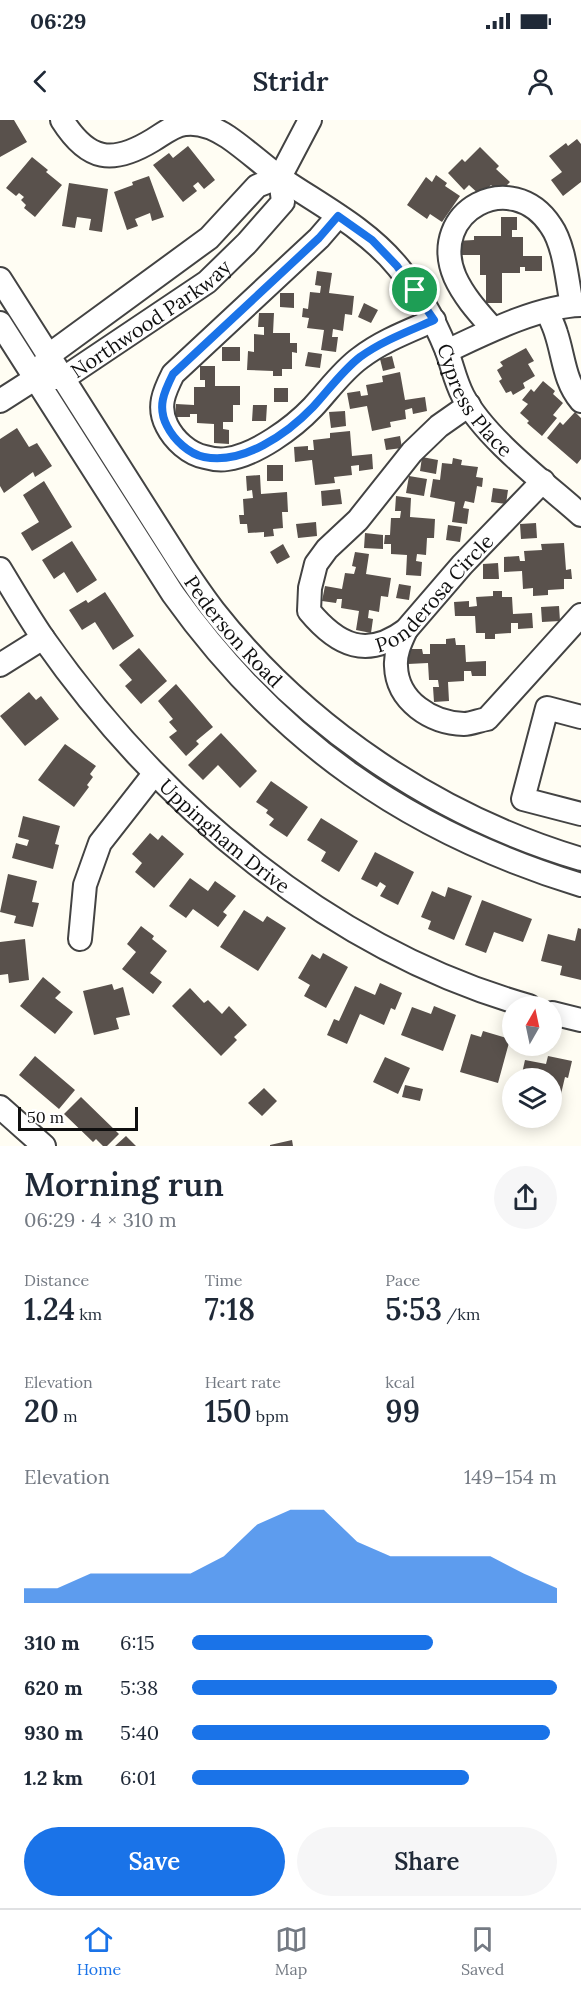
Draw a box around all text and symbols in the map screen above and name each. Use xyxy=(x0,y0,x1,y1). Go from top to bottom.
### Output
text: 06:29 xyxy=(30,7,87,35)
text: Stridr xyxy=(252,64,329,98)
icon: back xyxy=(24,65,57,98)
icon: person xyxy=(524,65,557,98)
street label: Northwood Parkway xyxy=(65,253,236,383)
pin xyxy=(389,264,440,315)
icon: arrive xyxy=(398,273,431,306)
street label: Cypress Place xyxy=(433,340,519,462)
street label: Ponderosa Circle xyxy=(372,528,498,657)
street label: Pederson Road xyxy=(179,570,288,692)
street label: Uppingham Drive xyxy=(155,773,295,898)
north arrow xyxy=(502,996,562,1056)
map controls xyxy=(502,996,562,1128)
button: layers xyxy=(502,1068,562,1128)
scale bar xyxy=(18,1104,138,1132)
text: 50 m xyxy=(27,1107,64,1127)
text: Morning run xyxy=(24,1163,224,1205)
button: share xyxy=(494,1166,557,1229)
text: 06:29 · 4 × 310 m xyxy=(24,1207,177,1232)
text: Distance xyxy=(24,1270,89,1290)
text: Time xyxy=(205,1270,242,1290)
text: Pace xyxy=(385,1270,420,1290)
text: 1.24 xyxy=(24,1290,75,1328)
text: 7:18 xyxy=(205,1290,255,1328)
text: 5:53 xyxy=(385,1290,442,1328)
text: km xyxy=(75,1304,102,1324)
text: /km xyxy=(442,1304,480,1324)
text: Elevation xyxy=(24,1372,93,1392)
text: Heart rate xyxy=(205,1372,281,1392)
text: kcal xyxy=(385,1372,415,1392)
text: 20 xyxy=(24,1392,59,1430)
text: 150 xyxy=(205,1392,252,1430)
text: 99 xyxy=(385,1392,420,1430)
text: m xyxy=(59,1406,77,1426)
text: bpm xyxy=(252,1406,289,1426)
text: Elevation xyxy=(24,1464,110,1489)
text: 149–154 m xyxy=(464,1464,557,1489)
text: 310 m xyxy=(24,1630,80,1655)
text: 6:15 xyxy=(120,1630,155,1655)
text: 620 m xyxy=(24,1675,83,1700)
text: 5:38 xyxy=(120,1675,158,1700)
text: 930 m xyxy=(24,1720,83,1745)
text: 5:40 xyxy=(120,1720,159,1745)
text: 1.2 km xyxy=(24,1765,83,1790)
text: 6:01 xyxy=(120,1765,156,1790)
button: Save xyxy=(24,1827,285,1896)
button: Share xyxy=(297,1827,557,1896)
tab: Home xyxy=(77,1923,121,1979)
tab: Map xyxy=(275,1923,308,1979)
tab: Saved xyxy=(461,1923,504,1979)

